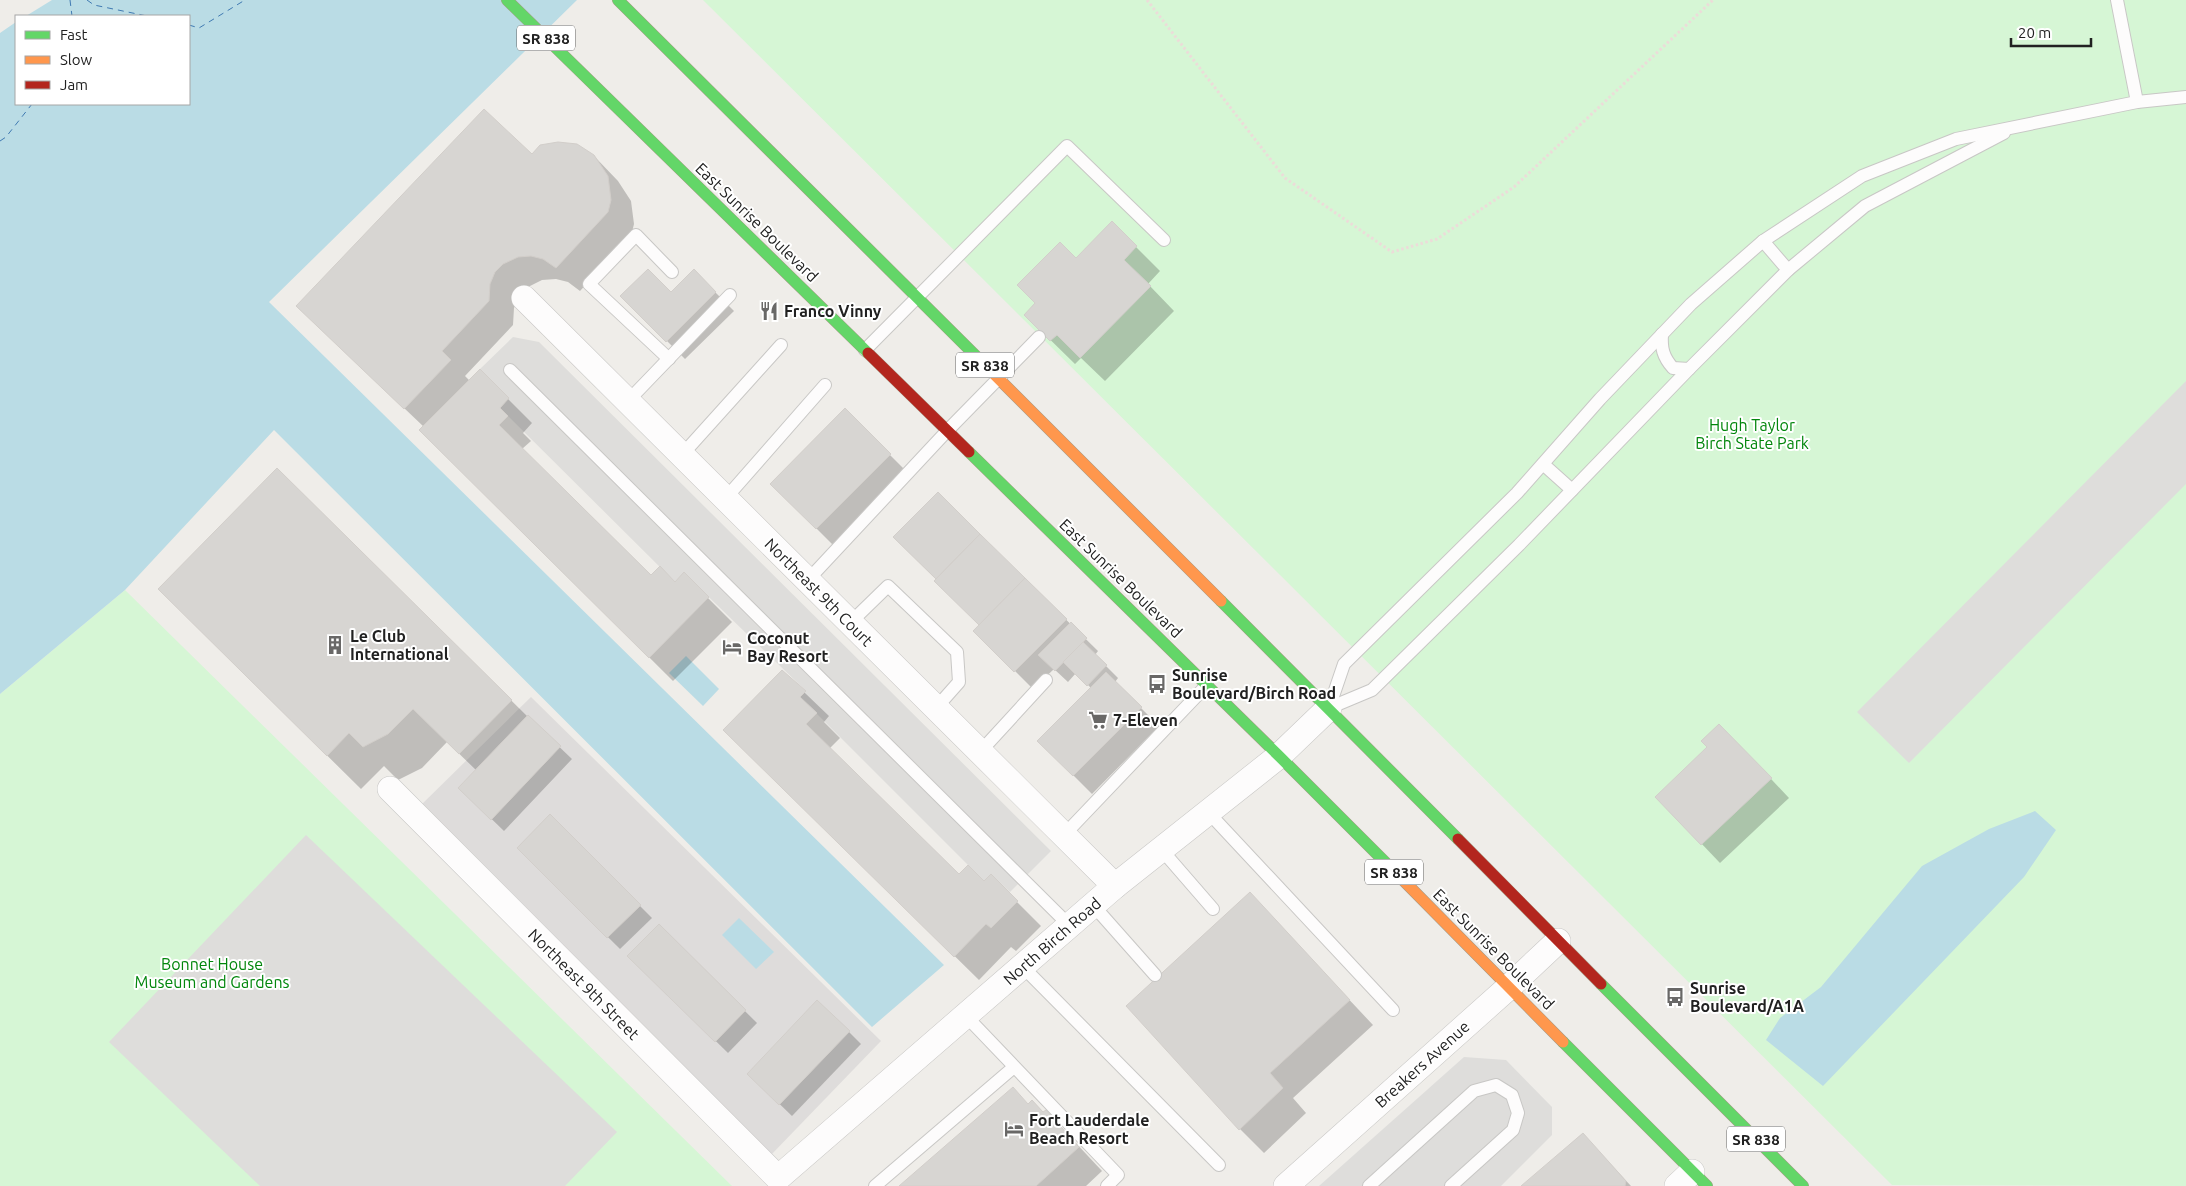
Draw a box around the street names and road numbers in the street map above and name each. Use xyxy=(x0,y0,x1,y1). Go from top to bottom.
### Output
road number: SR 838 xyxy=(517,26,575,50)
street label: East Sunrise Boulevard xyxy=(692,159,822,285)
road number: SR 838 xyxy=(956,352,1014,378)
street label: East Sunrise Boulevard xyxy=(1056,515,1186,641)
street label: Northeast 9th Court xyxy=(761,534,877,650)
road number: SR 838 xyxy=(1365,860,1423,884)
street label: East Sunrise Boulevard xyxy=(1430,885,1558,1013)
street label: North Birch Road xyxy=(1000,894,1104,988)
street label: Northeast 9th Street xyxy=(525,925,644,1044)
street label: Breakers Avenue xyxy=(1371,1017,1473,1111)
road number: SR 838 xyxy=(1727,1126,1785,1152)

